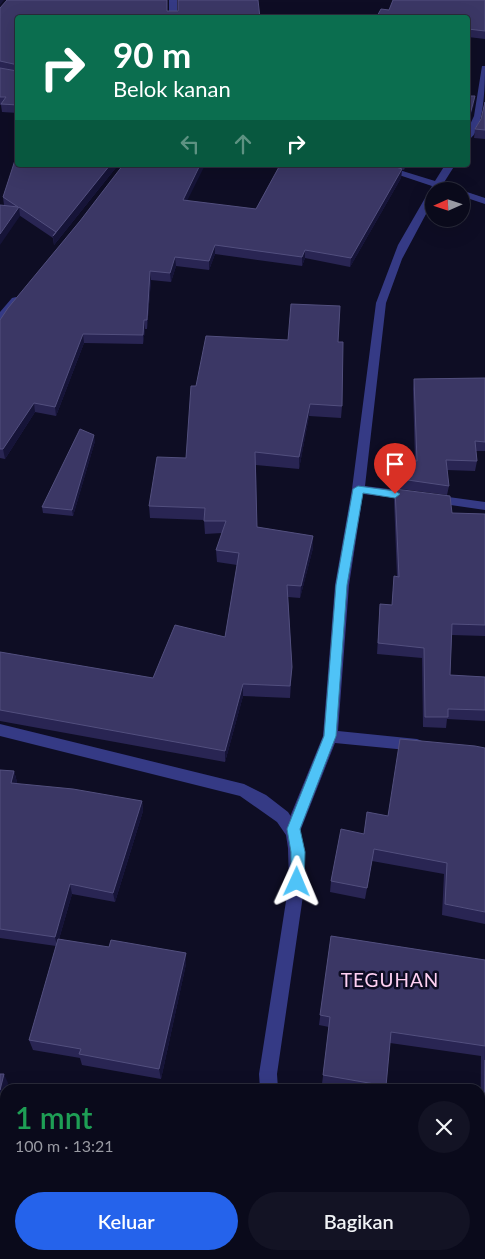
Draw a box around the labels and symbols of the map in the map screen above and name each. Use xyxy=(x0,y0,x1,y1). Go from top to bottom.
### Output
north arrow xyxy=(425,182,470,228)
pin xyxy=(374,443,416,494)
position arrow xyxy=(270,855,322,907)
district label: TEGUHAN xyxy=(341,968,439,991)

